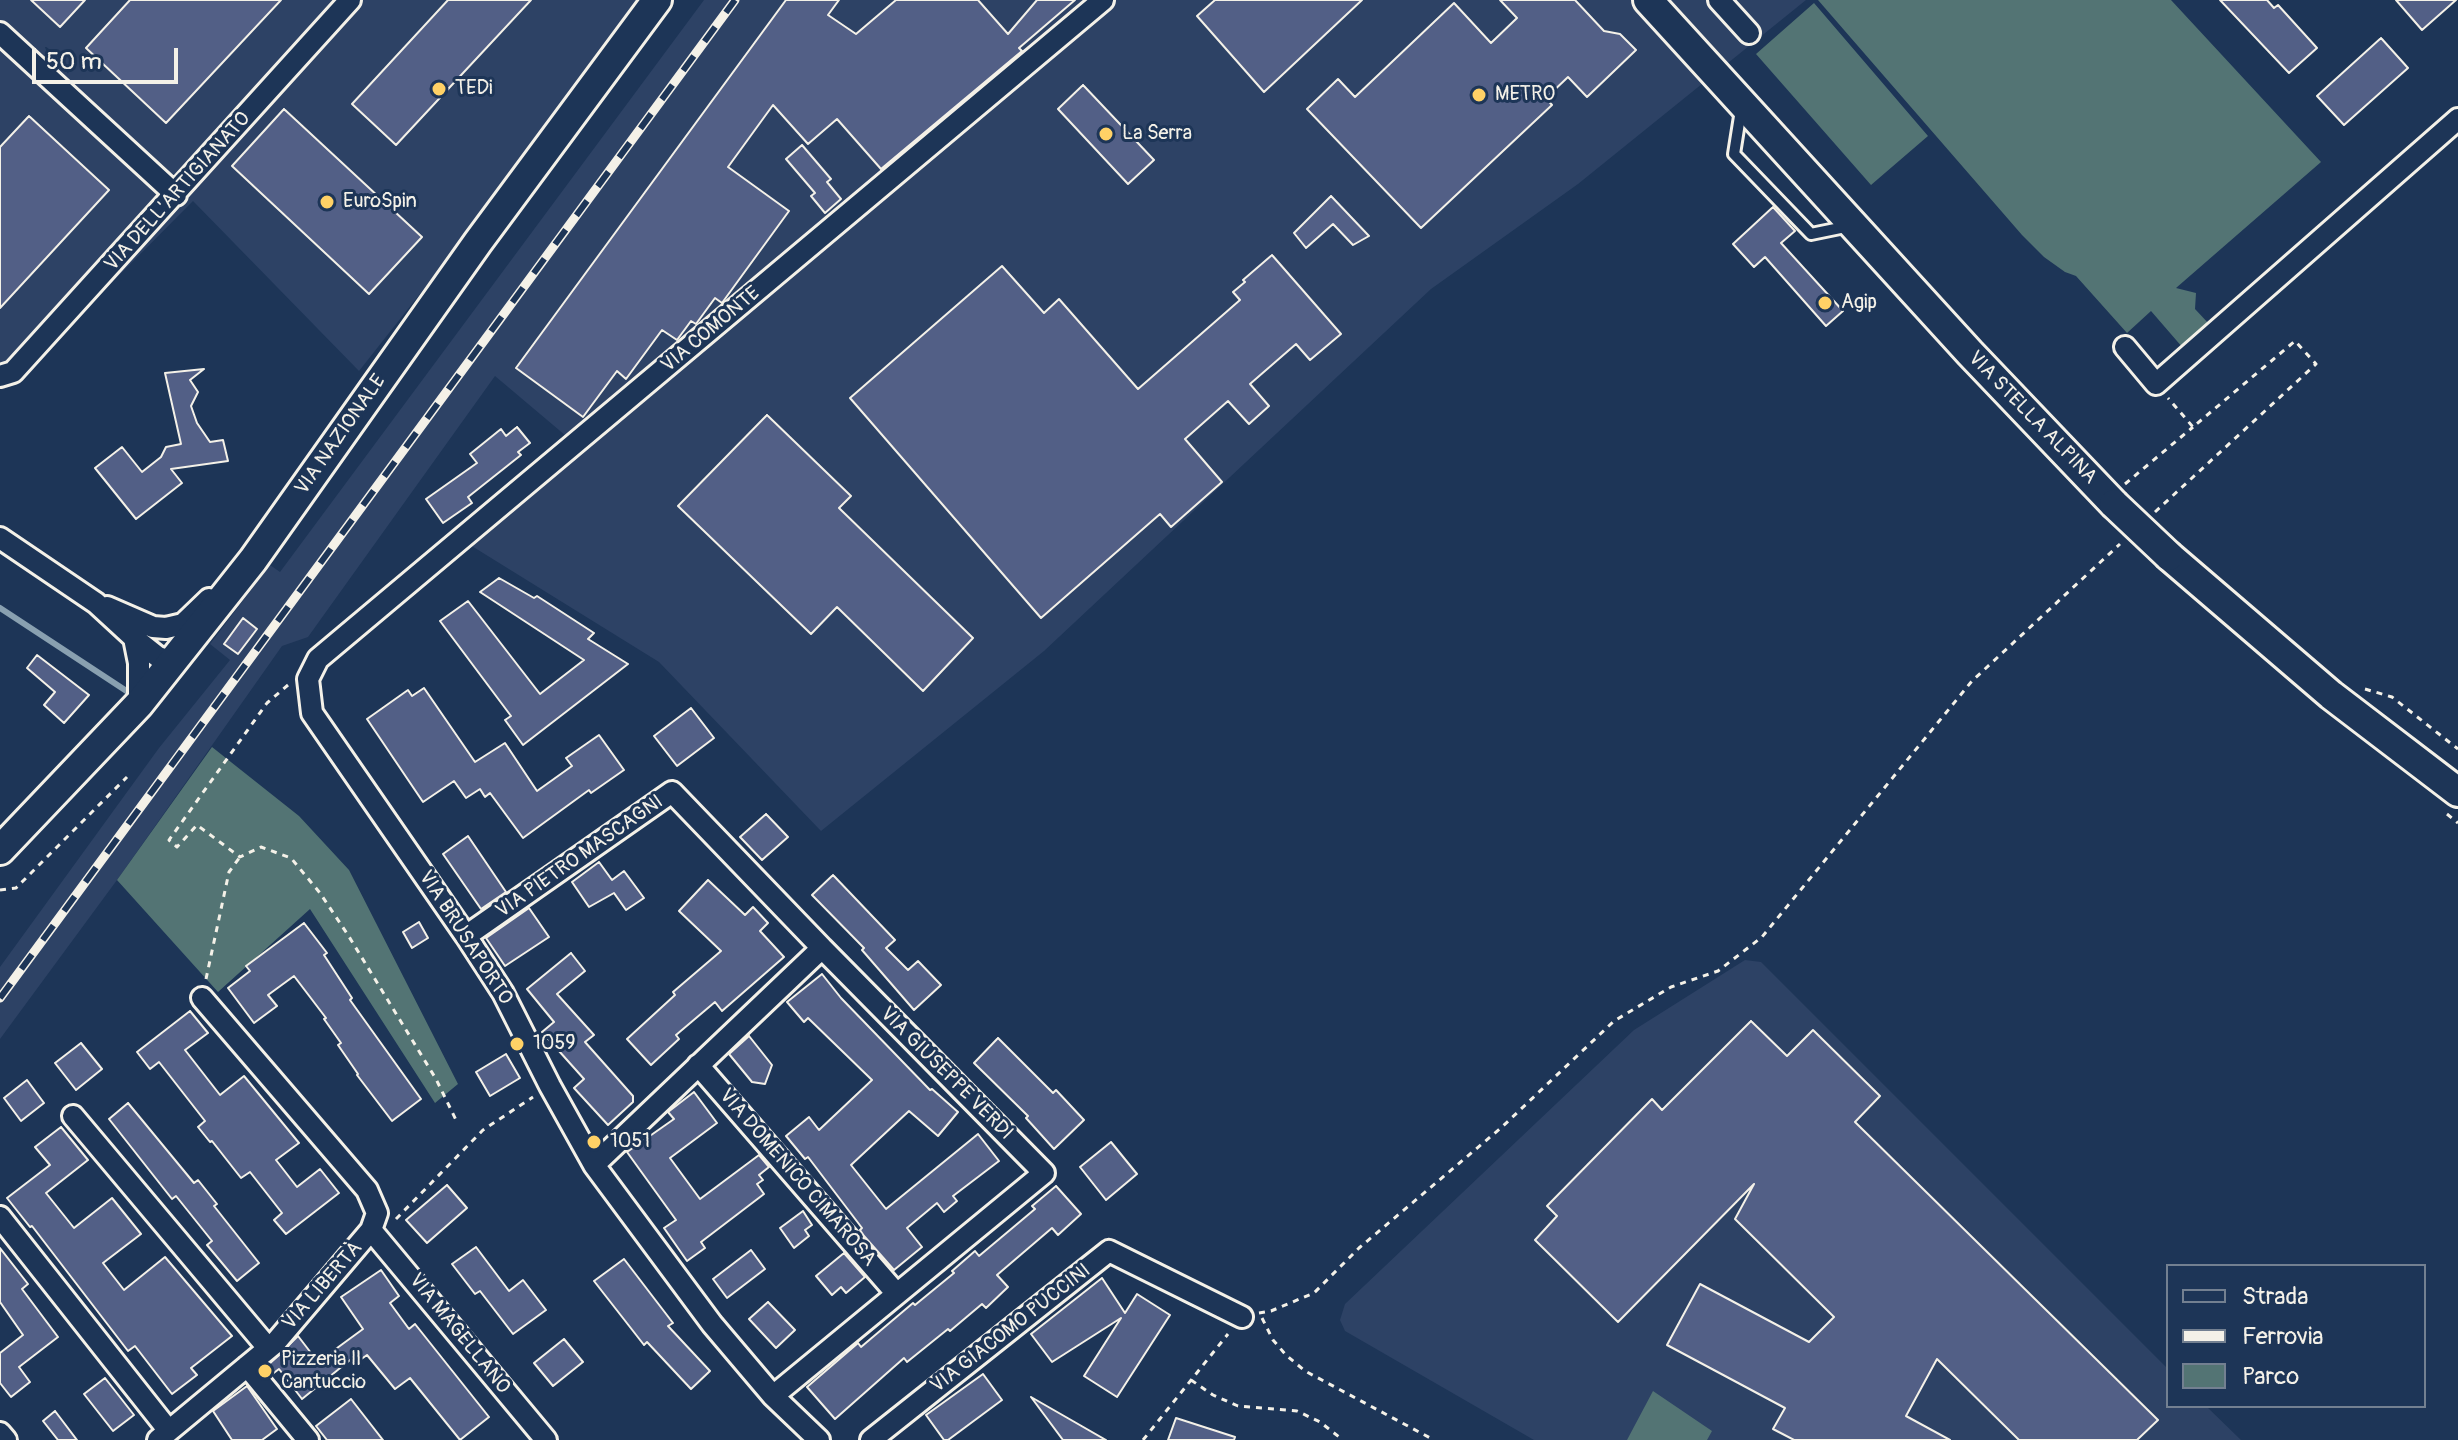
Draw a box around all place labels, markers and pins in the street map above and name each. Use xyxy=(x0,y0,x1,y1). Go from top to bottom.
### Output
place label: TEDi xyxy=(455,77,493,101)
marker: TEDi xyxy=(430,80,448,98)
place label: METRO xyxy=(1495,83,1555,107)
marker: METRO xyxy=(1470,86,1488,104)
place label: La Serra xyxy=(1122,122,1192,146)
marker: La Serra xyxy=(1097,125,1115,143)
place label: EuroSpin xyxy=(343,190,417,214)
marker: EuroSpin xyxy=(318,193,336,211)
place label: Agip xyxy=(1841,291,1877,315)
marker: Agip xyxy=(1816,294,1834,312)
place label: 1059 xyxy=(533,1032,576,1056)
marker: 1059 xyxy=(508,1035,526,1053)
place label: 1051 xyxy=(610,1130,650,1154)
marker: 1051 xyxy=(585,1133,603,1151)
place label: Pizzeria Il Cantuccio xyxy=(281,1348,366,1395)
marker: Pizzeria Il Cantuccio xyxy=(256,1362,274,1380)

